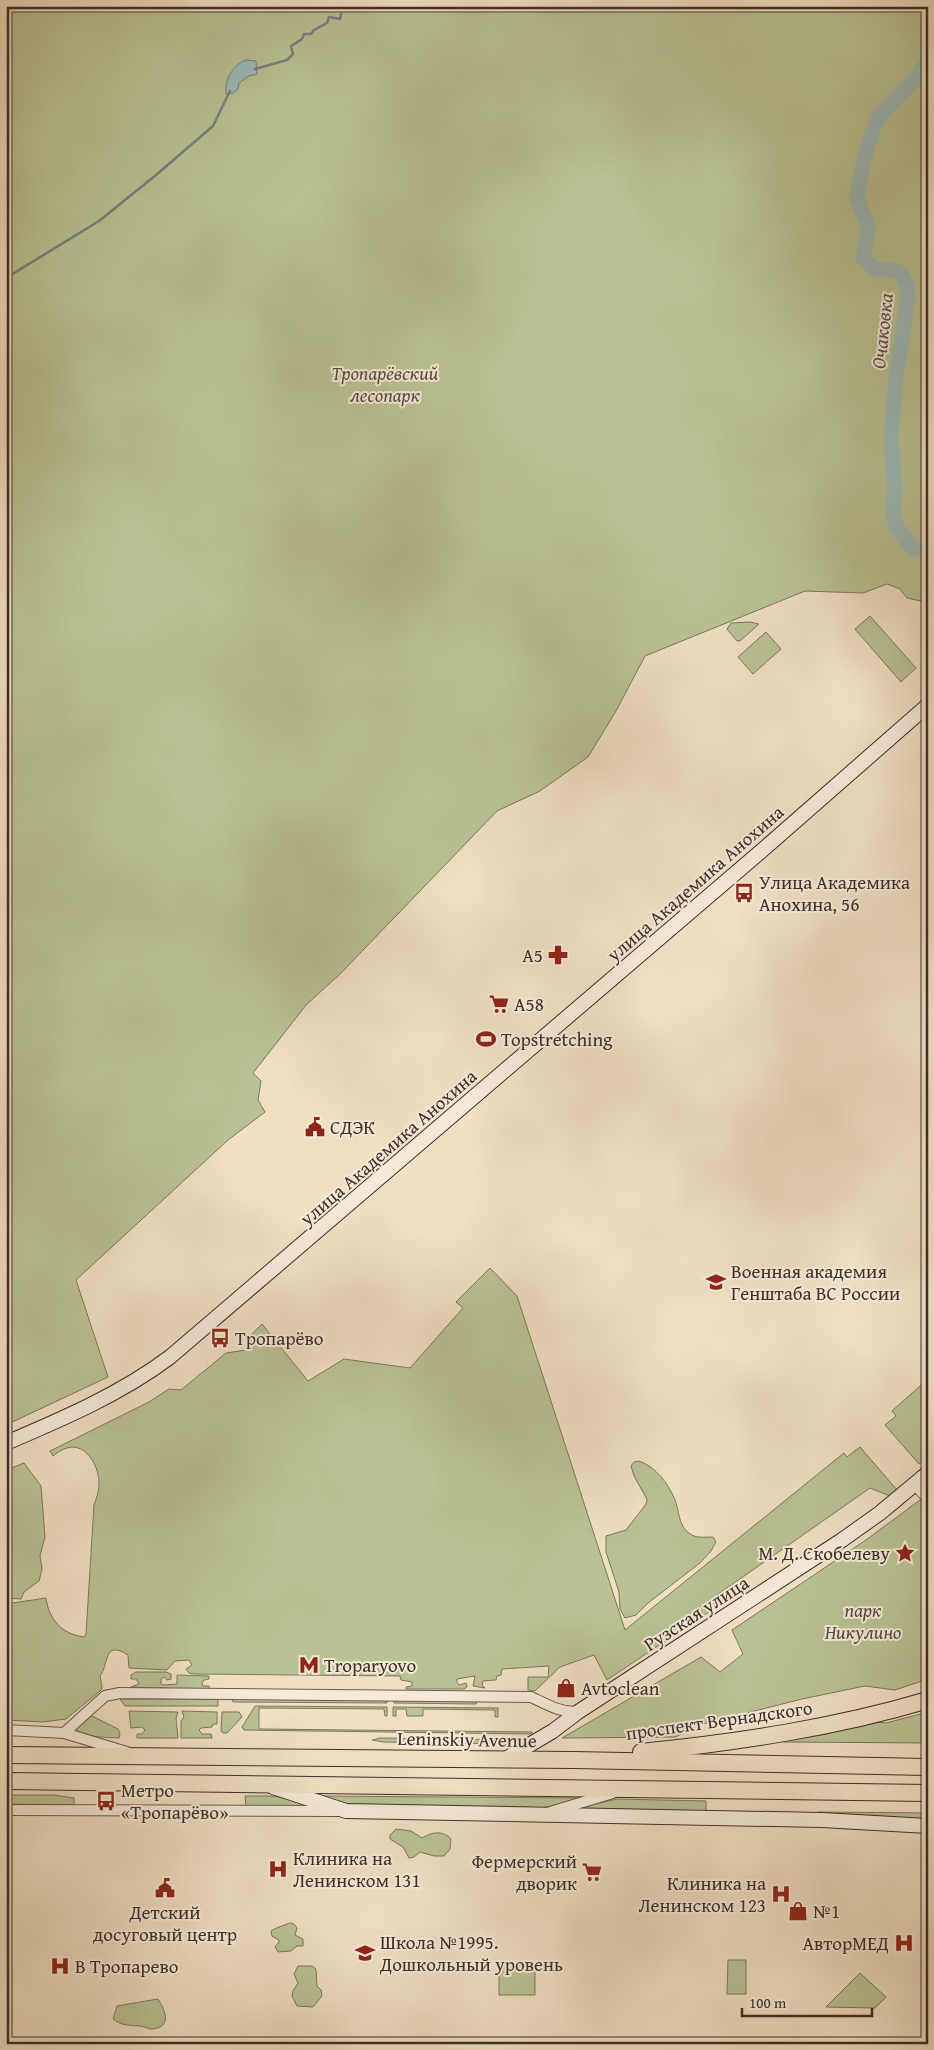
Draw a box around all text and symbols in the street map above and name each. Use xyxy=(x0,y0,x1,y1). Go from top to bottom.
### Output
water label: Очаковка xyxy=(863,291,900,370)
park label: Тропарёвский лесопарк xyxy=(331,359,439,409)
street label: улица Академика Анохина xyxy=(600,798,790,969)
place label: Улица Академика Анохина, 56 xyxy=(759,868,910,918)
bus stop icon: Улица Академика Анохина, 56 xyxy=(733,882,755,904)
place label: А5 xyxy=(522,941,543,969)
pharmacy icon: А5 xyxy=(547,944,569,966)
place label: А58 xyxy=(514,990,544,1018)
supermarket icon: А58 xyxy=(488,993,510,1015)
place label: Topstretching xyxy=(501,1025,613,1053)
sports icon: Topstretching xyxy=(475,1028,497,1050)
street label: улица Академика Анохина xyxy=(293,1062,483,1233)
place label: СДЭК xyxy=(330,1113,375,1141)
public building icon: СДЭК xyxy=(304,1116,326,1138)
place label: Военная академия Генштаба ВС России xyxy=(731,1257,900,1307)
school or university icon: Военная академия Генштаба ВС России xyxy=(705,1271,727,1293)
place label: Тропарёво xyxy=(235,1324,324,1352)
bus stop icon: Тропарёво xyxy=(209,1327,231,1349)
place label: М. Д. Скобелеву xyxy=(758,1539,890,1567)
place icon: М. Д. Скобелеву xyxy=(894,1542,916,1564)
street label: Рузская улица xyxy=(638,1568,754,1658)
park label: парк Никулино xyxy=(825,1596,901,1646)
place label: Troparyovo xyxy=(324,1651,416,1679)
metro station icon: Troparyovo xyxy=(298,1654,320,1676)
place label: Avtoclean xyxy=(581,1674,660,1702)
shop icon: Avtoclean xyxy=(555,1677,577,1699)
street label: проспект Вернадского xyxy=(624,1693,814,1747)
street label: Leninskiy Avenue xyxy=(397,1724,537,1754)
place label: Метро «Тропарёво» xyxy=(121,1776,228,1826)
bus stop icon: Метро «Тропарёво» xyxy=(95,1790,117,1812)
place label: Клиника на Ленинском 131 xyxy=(293,1844,421,1894)
place label: Фермерский дворик xyxy=(472,1847,577,1897)
hospital icon: Клиника на Ленинском 131 xyxy=(267,1858,289,1880)
supermarket icon: Фермерский дворик xyxy=(581,1861,603,1883)
place label: Клиника на Ленинском 123 xyxy=(638,1869,766,1919)
public building icon: Детский досуговый центр xyxy=(154,1877,176,1899)
hospital icon: Клиника на Ленинском 123 xyxy=(770,1883,792,1905)
place label: №1 xyxy=(813,1897,840,1925)
place label: Детский досуговый центр xyxy=(93,1898,237,1948)
shop icon: №1 xyxy=(787,1900,809,1922)
place label: Школа №1995. Дошкольный уровень xyxy=(379,1928,563,1978)
place label: АвторМЕД xyxy=(802,1929,889,1957)
hospital icon: АвторМЕД xyxy=(893,1932,915,1954)
school or university icon: Школа №1995. Дошкольный уровень xyxy=(354,1942,376,1964)
place label: В Тропарево xyxy=(75,1952,178,1980)
hospital icon: В Тропарево xyxy=(49,1955,71,1977)
scale bar xyxy=(742,1985,872,2017)
text: 100 m xyxy=(749,1992,787,2013)

